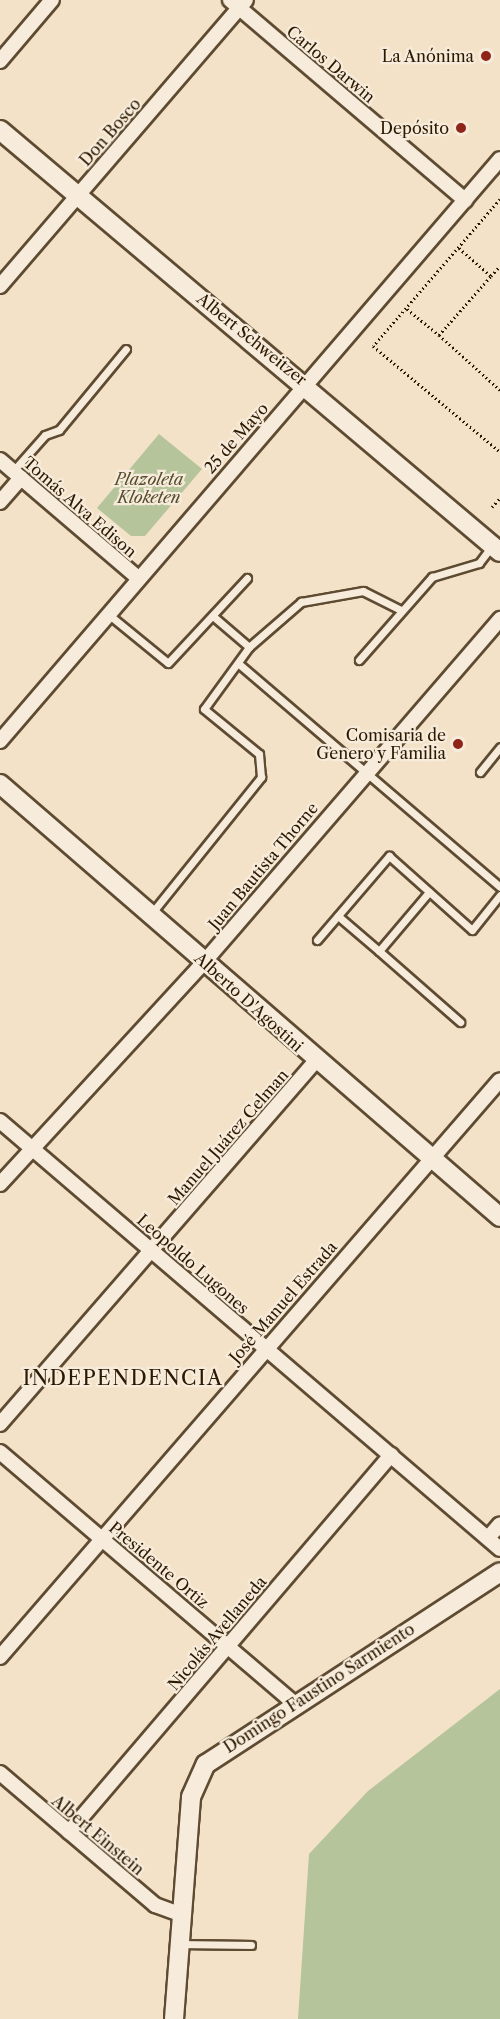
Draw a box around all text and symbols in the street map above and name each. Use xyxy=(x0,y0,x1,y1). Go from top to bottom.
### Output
street label: Carlos Darwin xyxy=(283,21,379,107)
place label: La Anónima xyxy=(381,46,474,66)
marker: La Anónima xyxy=(479,49,493,63)
street label: Don Bosco xyxy=(75,94,145,170)
place label: Depósito xyxy=(380,118,449,138)
marker: Depósito xyxy=(454,121,468,135)
street label: Albert Schweitzer xyxy=(193,289,311,389)
street label: 25 de Mayo xyxy=(200,399,272,477)
street label: Tomás Alva Edison xyxy=(19,452,141,562)
park label: Plazoleta Kloketen xyxy=(115,469,183,507)
place label: Comisaria de Genero y Familia xyxy=(315,725,446,763)
marker: Comisaria de Genero y Familia xyxy=(451,737,465,751)
street label: Juan Bautista Thorne xyxy=(204,798,322,934)
street label: Alberto D'Agostini xyxy=(191,948,307,1056)
street label: Manuel Juárez Celman xyxy=(164,1065,292,1209)
street label: Leopoldo Lugones xyxy=(133,1210,253,1318)
street label: José Manuel Estrada xyxy=(225,1237,341,1367)
district label: INDEPENDENCIA xyxy=(23,1366,223,1390)
street label: Presidente Ortiz xyxy=(105,1518,213,1612)
street label: Nicolás Avellaneda xyxy=(163,1572,271,1694)
street label: Domingo Faustino Sarmiento xyxy=(220,1619,418,1757)
street label: Albert Einstein xyxy=(48,1791,148,1879)

